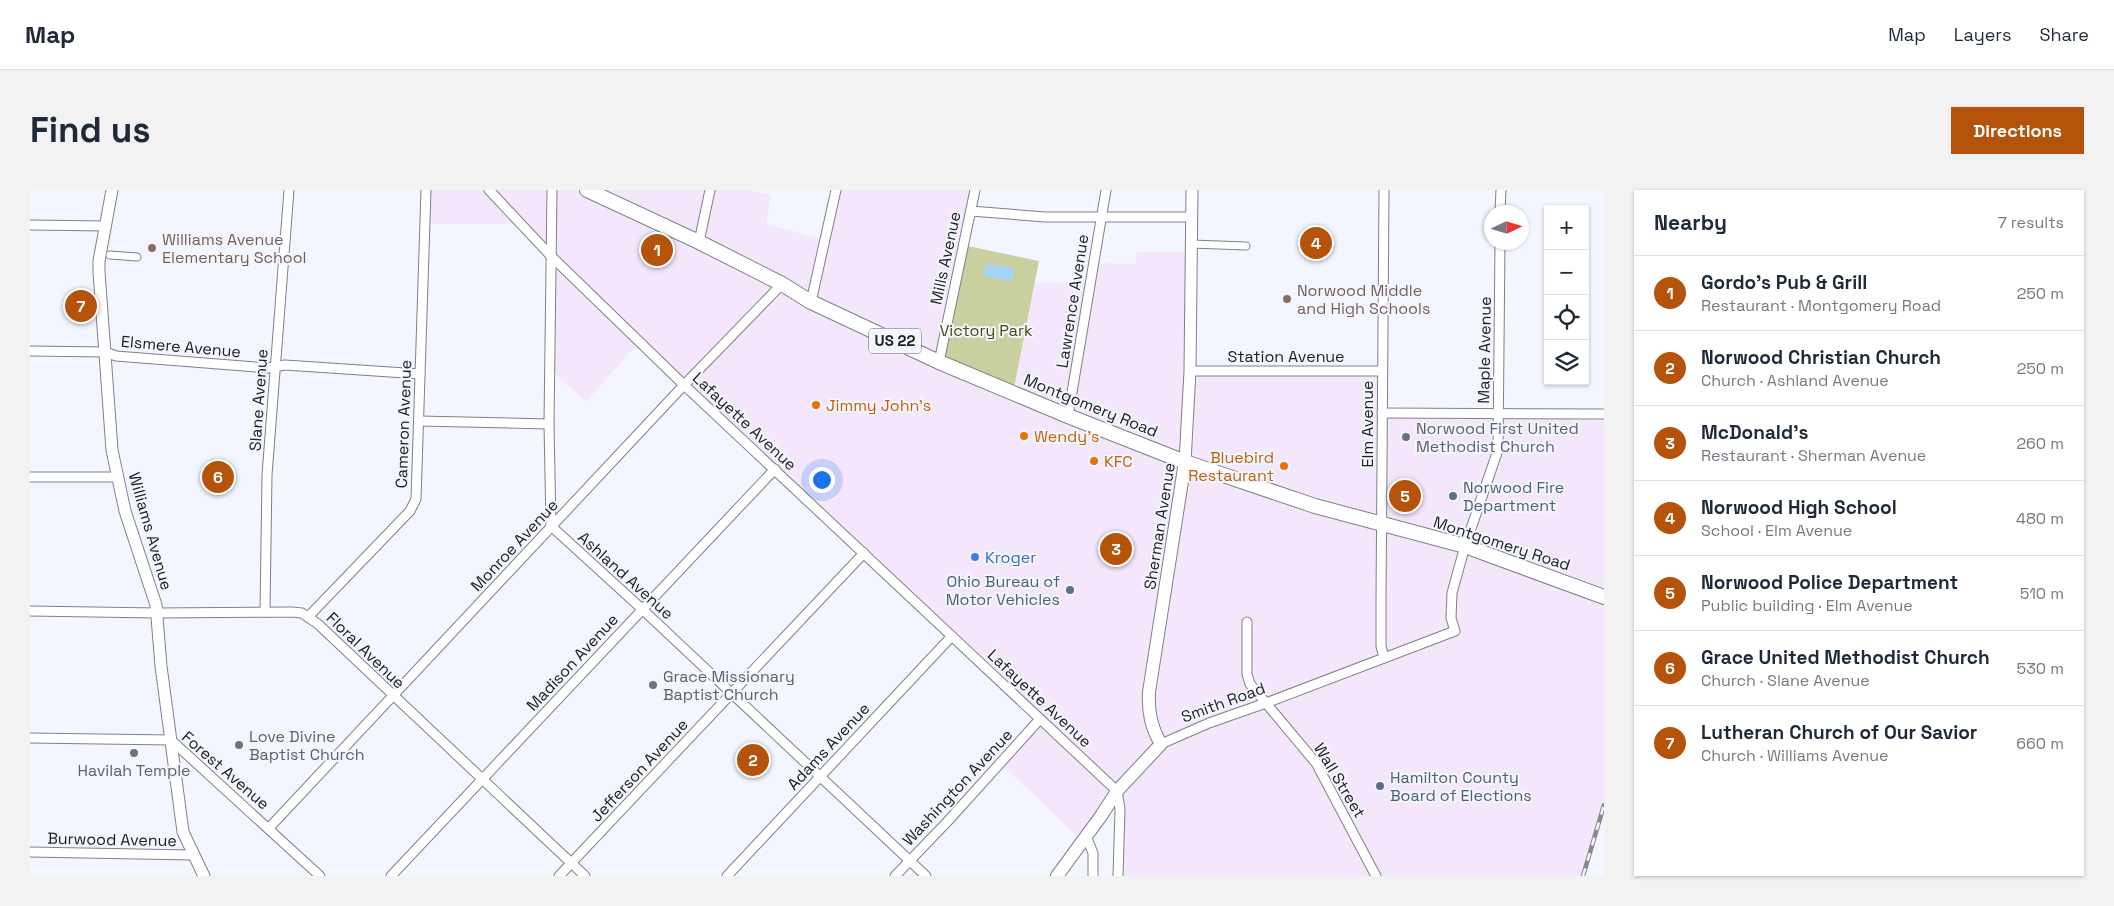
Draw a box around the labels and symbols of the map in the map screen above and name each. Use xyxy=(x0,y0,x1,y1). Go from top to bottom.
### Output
north arrow xyxy=(1484,205,1529,250)
street label: Mills Avenue xyxy=(925,210,966,306)
pin: 4 xyxy=(1300,224,1332,262)
place label: Williams Avenue Elementary School xyxy=(162,229,307,268)
pin: 1 xyxy=(641,231,673,269)
street label: Lawrence Avenue xyxy=(1052,233,1093,369)
marker: Williams Avenue Elementary School xyxy=(146,242,158,254)
place label: Norwood Middle and High Schools xyxy=(1297,280,1430,319)
pin: 7 xyxy=(65,287,97,325)
marker: Norwood Middle and High Schools xyxy=(1281,293,1293,305)
street label: Maple Avenue xyxy=(1473,296,1496,404)
park label: Victory Park xyxy=(939,320,1033,341)
road number: US 22 xyxy=(869,328,921,354)
street label: Elsmere Avenue xyxy=(120,331,242,362)
street label: Station Avenue xyxy=(1227,346,1345,367)
street label: Slane Avenue xyxy=(244,348,273,452)
street label: Cameron Avenue xyxy=(391,359,416,489)
street label: Lafayette Avenue xyxy=(688,368,801,475)
street label: Montgomery Road xyxy=(1021,369,1161,442)
street label: Elm Avenue xyxy=(1357,380,1378,468)
place label: Jimmy John's xyxy=(826,395,931,416)
marker: Jimmy John's xyxy=(810,399,822,411)
place label: Norwood First United Methodist Church xyxy=(1416,418,1579,457)
place label: Wendy's xyxy=(1034,426,1100,447)
marker: Wendy's xyxy=(1018,430,1030,442)
marker: Norwood First United Methodist Church xyxy=(1400,431,1412,443)
place label: Bluebird Restaurant xyxy=(1188,447,1274,486)
place label: KFC xyxy=(1104,451,1133,472)
marker: KFC xyxy=(1088,455,1100,467)
pin: 6 xyxy=(202,458,234,496)
marker: Bluebird Restaurant xyxy=(1278,460,1290,472)
street label: Sherman Avenue xyxy=(1139,461,1180,591)
your location xyxy=(809,467,835,493)
street label: Williams Avenue xyxy=(124,470,177,592)
pin: 5 xyxy=(1389,477,1421,515)
place label: Norwood Fire Department xyxy=(1463,477,1564,516)
marker: Norwood Fire Department xyxy=(1447,490,1459,502)
street label: Monroe Avenue xyxy=(466,495,563,596)
street label: Montgomery Road xyxy=(1431,511,1573,576)
street label: Ashland Avenue xyxy=(573,527,678,624)
pin: 3 xyxy=(1100,530,1132,568)
place label: Kroger xyxy=(985,547,1036,568)
marker: Kroger xyxy=(969,551,981,563)
place label: Ohio Bureau of Motor Vehicles xyxy=(946,571,1060,610)
marker: Ohio Bureau of Motor Vehicles xyxy=(1064,584,1076,596)
street label: Floral Avenue xyxy=(322,607,410,693)
street label: Madison Avenue xyxy=(522,609,623,715)
street label: Lafayette Avenue xyxy=(983,645,1096,752)
place label: Grace Missionary Baptist Church xyxy=(663,666,795,705)
street label: Smith Road xyxy=(1178,678,1268,727)
marker: Grace Missionary Baptist Church xyxy=(647,679,659,691)
street label: Adams Avenue xyxy=(782,698,874,795)
street label: Jefferson Avenue xyxy=(586,714,693,826)
street label: Washington Avenue xyxy=(898,724,1017,850)
street label: Forest Avenue xyxy=(177,726,274,814)
place label: Love Divine Baptist Church xyxy=(249,726,365,765)
marker: Love Divine Baptist Church xyxy=(233,739,245,751)
street label: Wall Street xyxy=(1309,739,1370,822)
pin: 2 xyxy=(737,741,769,779)
marker: Havilah Temple xyxy=(128,747,140,759)
place label: Havilah Temple xyxy=(77,760,191,781)
place label: Hamilton County Board of Elections xyxy=(1390,767,1532,806)
marker: Hamilton County Board of Elections xyxy=(1374,780,1386,792)
street label: Burwood Avenue xyxy=(47,828,177,851)

